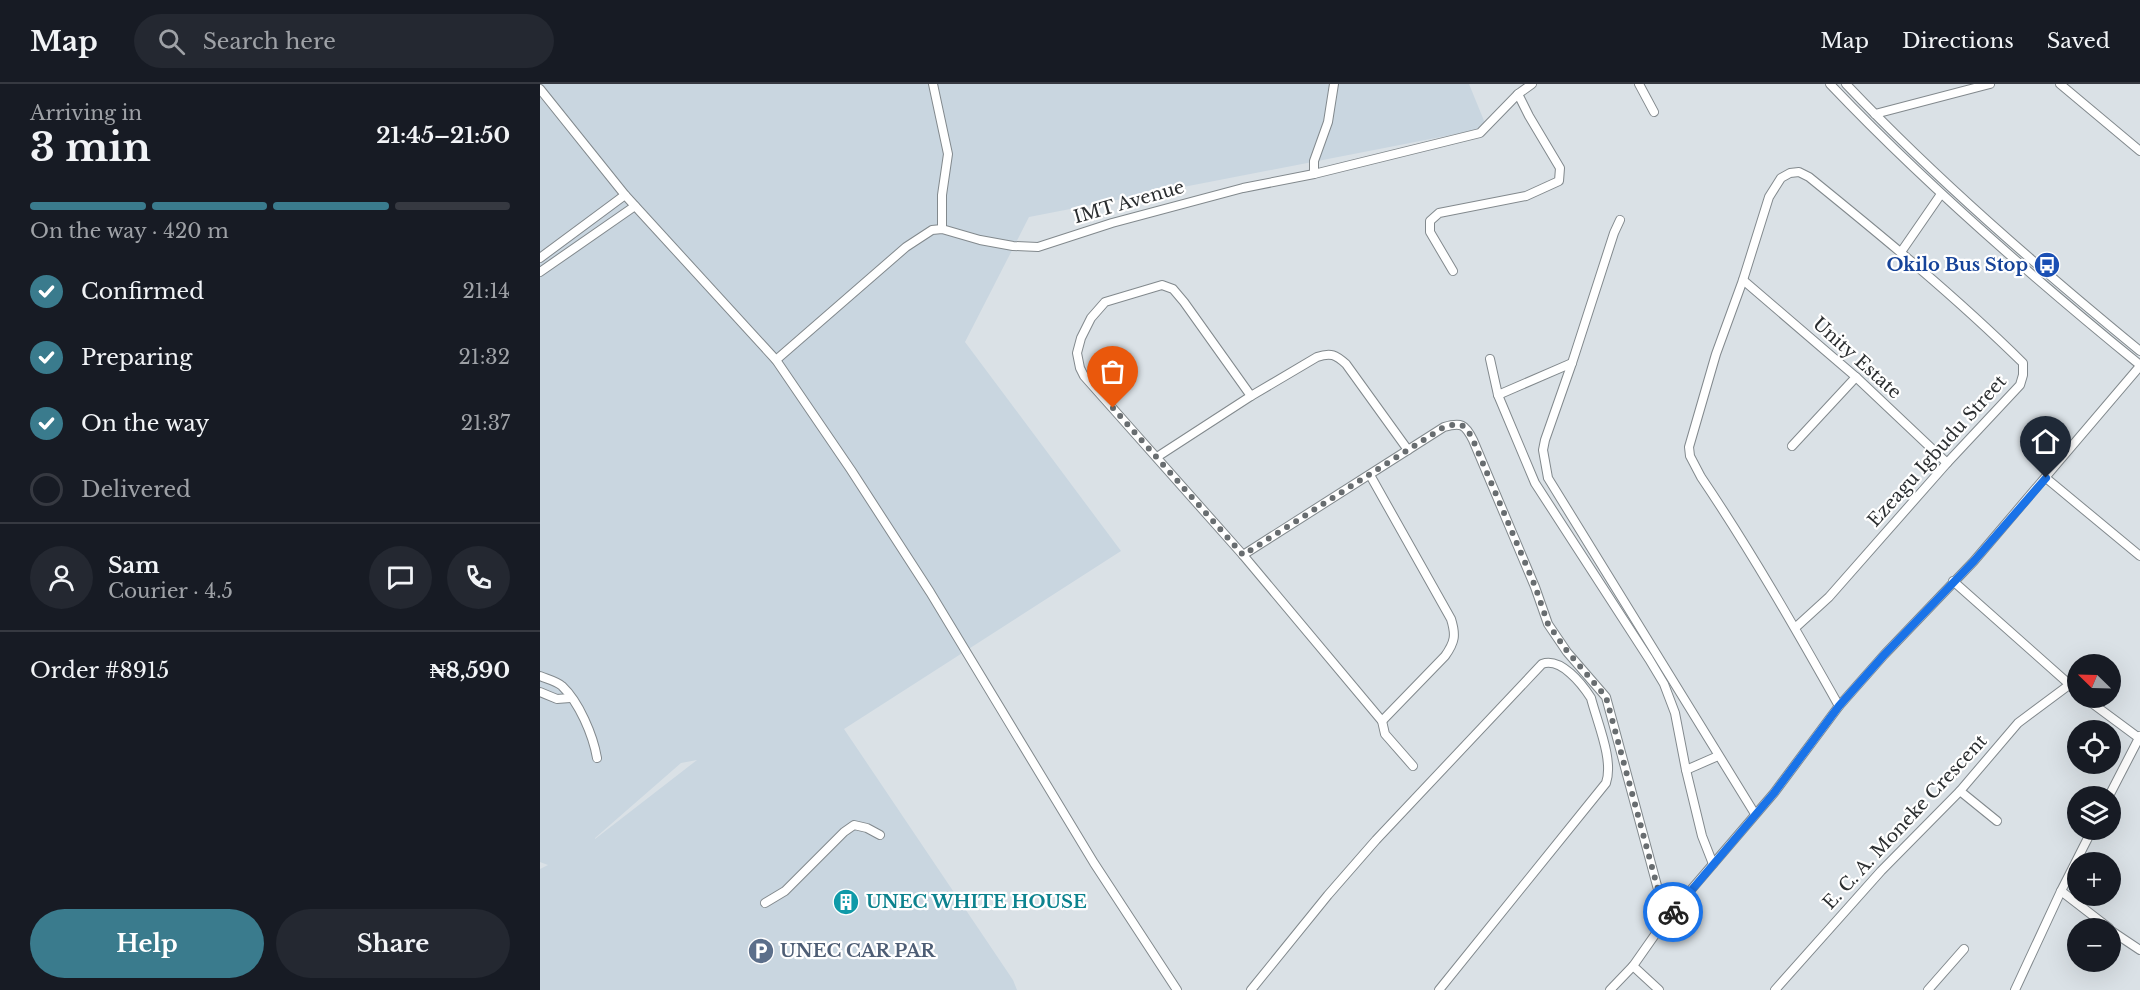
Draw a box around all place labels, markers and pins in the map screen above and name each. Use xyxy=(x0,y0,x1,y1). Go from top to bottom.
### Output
bus stop icon: Okilo Bus Stop xyxy=(2032,250,2062,280)
place label: Okilo Bus Stop xyxy=(1886,254,2028,276)
pin xyxy=(1087,346,1138,408)
pin xyxy=(2020,416,2071,478)
building icon: UNEC WHITE HOUSE xyxy=(831,887,861,917)
place label: UNEC WHITE HOUSE xyxy=(866,891,1087,913)
parking icon: UNEC CAR PAR xyxy=(746,936,776,966)
place label: UNEC CAR PAR xyxy=(780,940,937,962)

